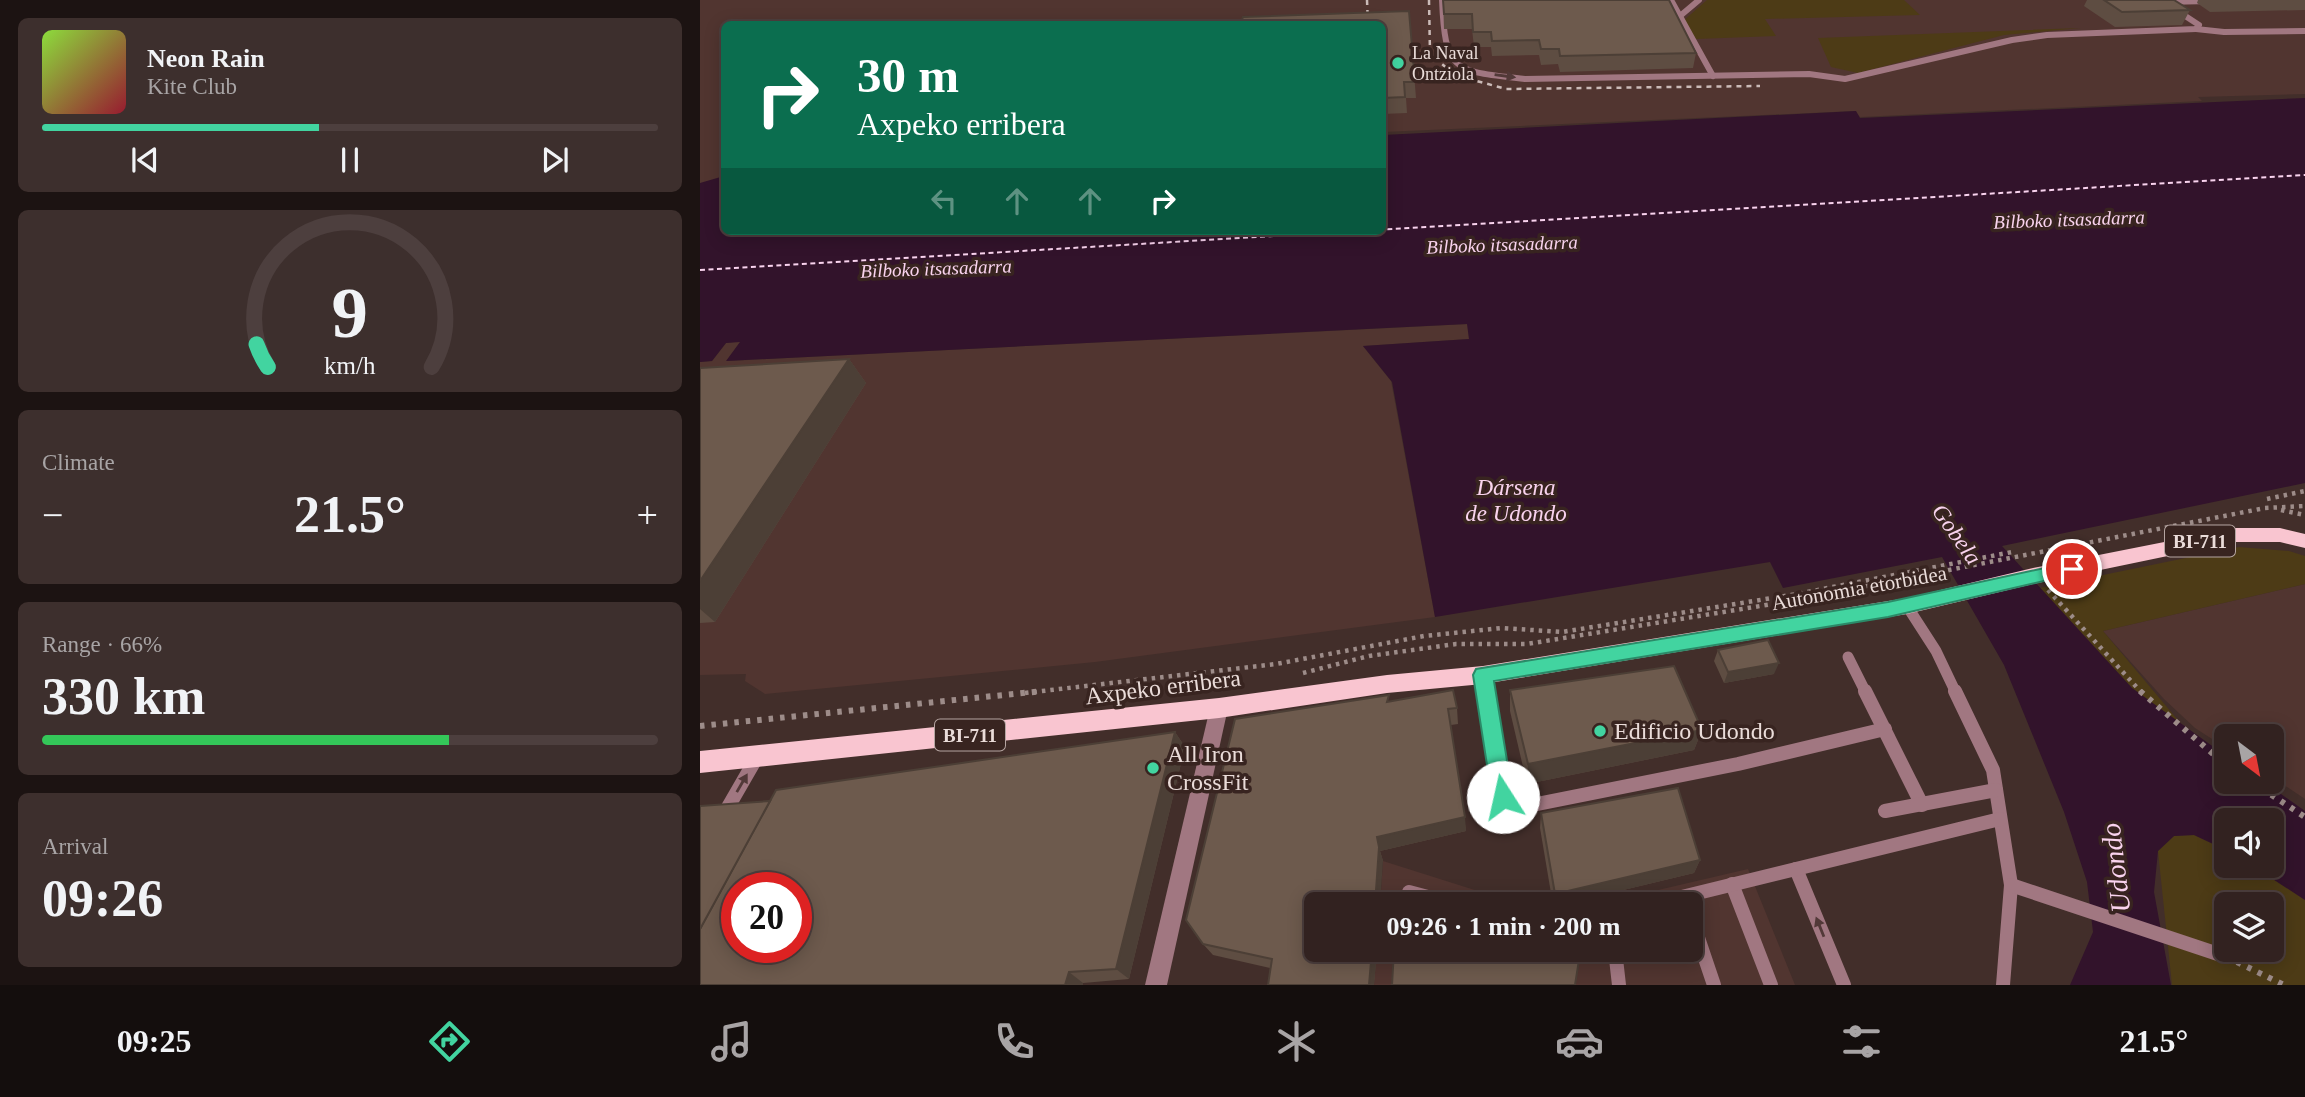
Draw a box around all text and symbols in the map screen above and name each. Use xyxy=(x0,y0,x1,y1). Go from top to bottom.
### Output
place label: La Naval Ontziola xyxy=(1412,43,1478,84)
text: Neon Rain xyxy=(147,44,265,73)
text: 30 m xyxy=(857,48,959,103)
icon: right xyxy=(742,49,833,140)
marker: La Naval Ontziola xyxy=(1390,55,1406,71)
one-way arrow xyxy=(1494,71,1516,82)
text: Kite Club xyxy=(147,74,237,99)
text: Axpeko erribera xyxy=(857,106,1066,142)
icon: previous xyxy=(126,141,164,179)
icon: pause xyxy=(331,141,369,179)
icon: next xyxy=(536,141,574,179)
icon: left xyxy=(925,182,963,220)
icon: ahead xyxy=(998,182,1036,220)
icon: ahead xyxy=(1071,182,1109,220)
icon: right xyxy=(1144,182,1182,220)
water label: Bilboko itsasadarra xyxy=(1993,206,2145,233)
water label: Bilboko itsasadarra xyxy=(1426,231,1578,258)
water label: Bilboko itsasadarra xyxy=(860,255,1012,282)
text: 9 xyxy=(332,272,368,353)
text: km/h xyxy=(324,352,376,379)
text: Climate xyxy=(42,450,115,475)
water label: Dársena de Udondo xyxy=(1465,475,1567,526)
text: 21.5° xyxy=(294,486,406,543)
text: − xyxy=(42,494,63,536)
text: + xyxy=(637,494,658,536)
water label: Gobela xyxy=(1927,499,1986,569)
road number: BI-711 xyxy=(2165,526,2235,556)
pin xyxy=(2042,539,2102,599)
icon: arrive xyxy=(2053,550,2091,588)
street label: Autonomia etorbidea xyxy=(1769,561,1949,615)
text: Range · 66% xyxy=(42,632,162,657)
street label: Axpeko erribera xyxy=(1084,665,1243,709)
text: 330 km xyxy=(42,668,205,725)
place label: Edificio Udondo xyxy=(1614,718,1775,744)
road number: BI-711 xyxy=(935,720,1005,750)
marker: Edificio Udondo xyxy=(1592,723,1608,739)
north arrow xyxy=(2214,724,2284,794)
map controls xyxy=(2214,724,2284,962)
place label: All Iron CrossFit xyxy=(1167,741,1249,795)
marker: All Iron CrossFit xyxy=(1145,760,1161,776)
position arrow xyxy=(1466,760,1540,834)
one-way arrow xyxy=(736,773,748,793)
button: sound xyxy=(2214,808,2284,878)
water label: Udondo xyxy=(2095,821,2136,915)
text: Arrival xyxy=(42,834,108,859)
text: 09:26 xyxy=(42,870,163,927)
speed limit sign: 20 xyxy=(721,872,812,963)
button: layers xyxy=(2214,892,2284,962)
text: 09:26 · 1 min · 200 m xyxy=(1387,912,1621,941)
one-way arrow xyxy=(1814,917,1826,937)
icon: directions xyxy=(425,1017,474,1066)
icon: music xyxy=(707,1017,756,1066)
icon: phone xyxy=(990,1017,1039,1066)
icon: climate xyxy=(1272,1017,1321,1066)
icon: car xyxy=(1555,1017,1604,1066)
icon: filters xyxy=(1837,1017,1886,1066)
text: 09:25 xyxy=(117,1023,191,1059)
text: 21.5° xyxy=(2119,1023,2188,1059)

